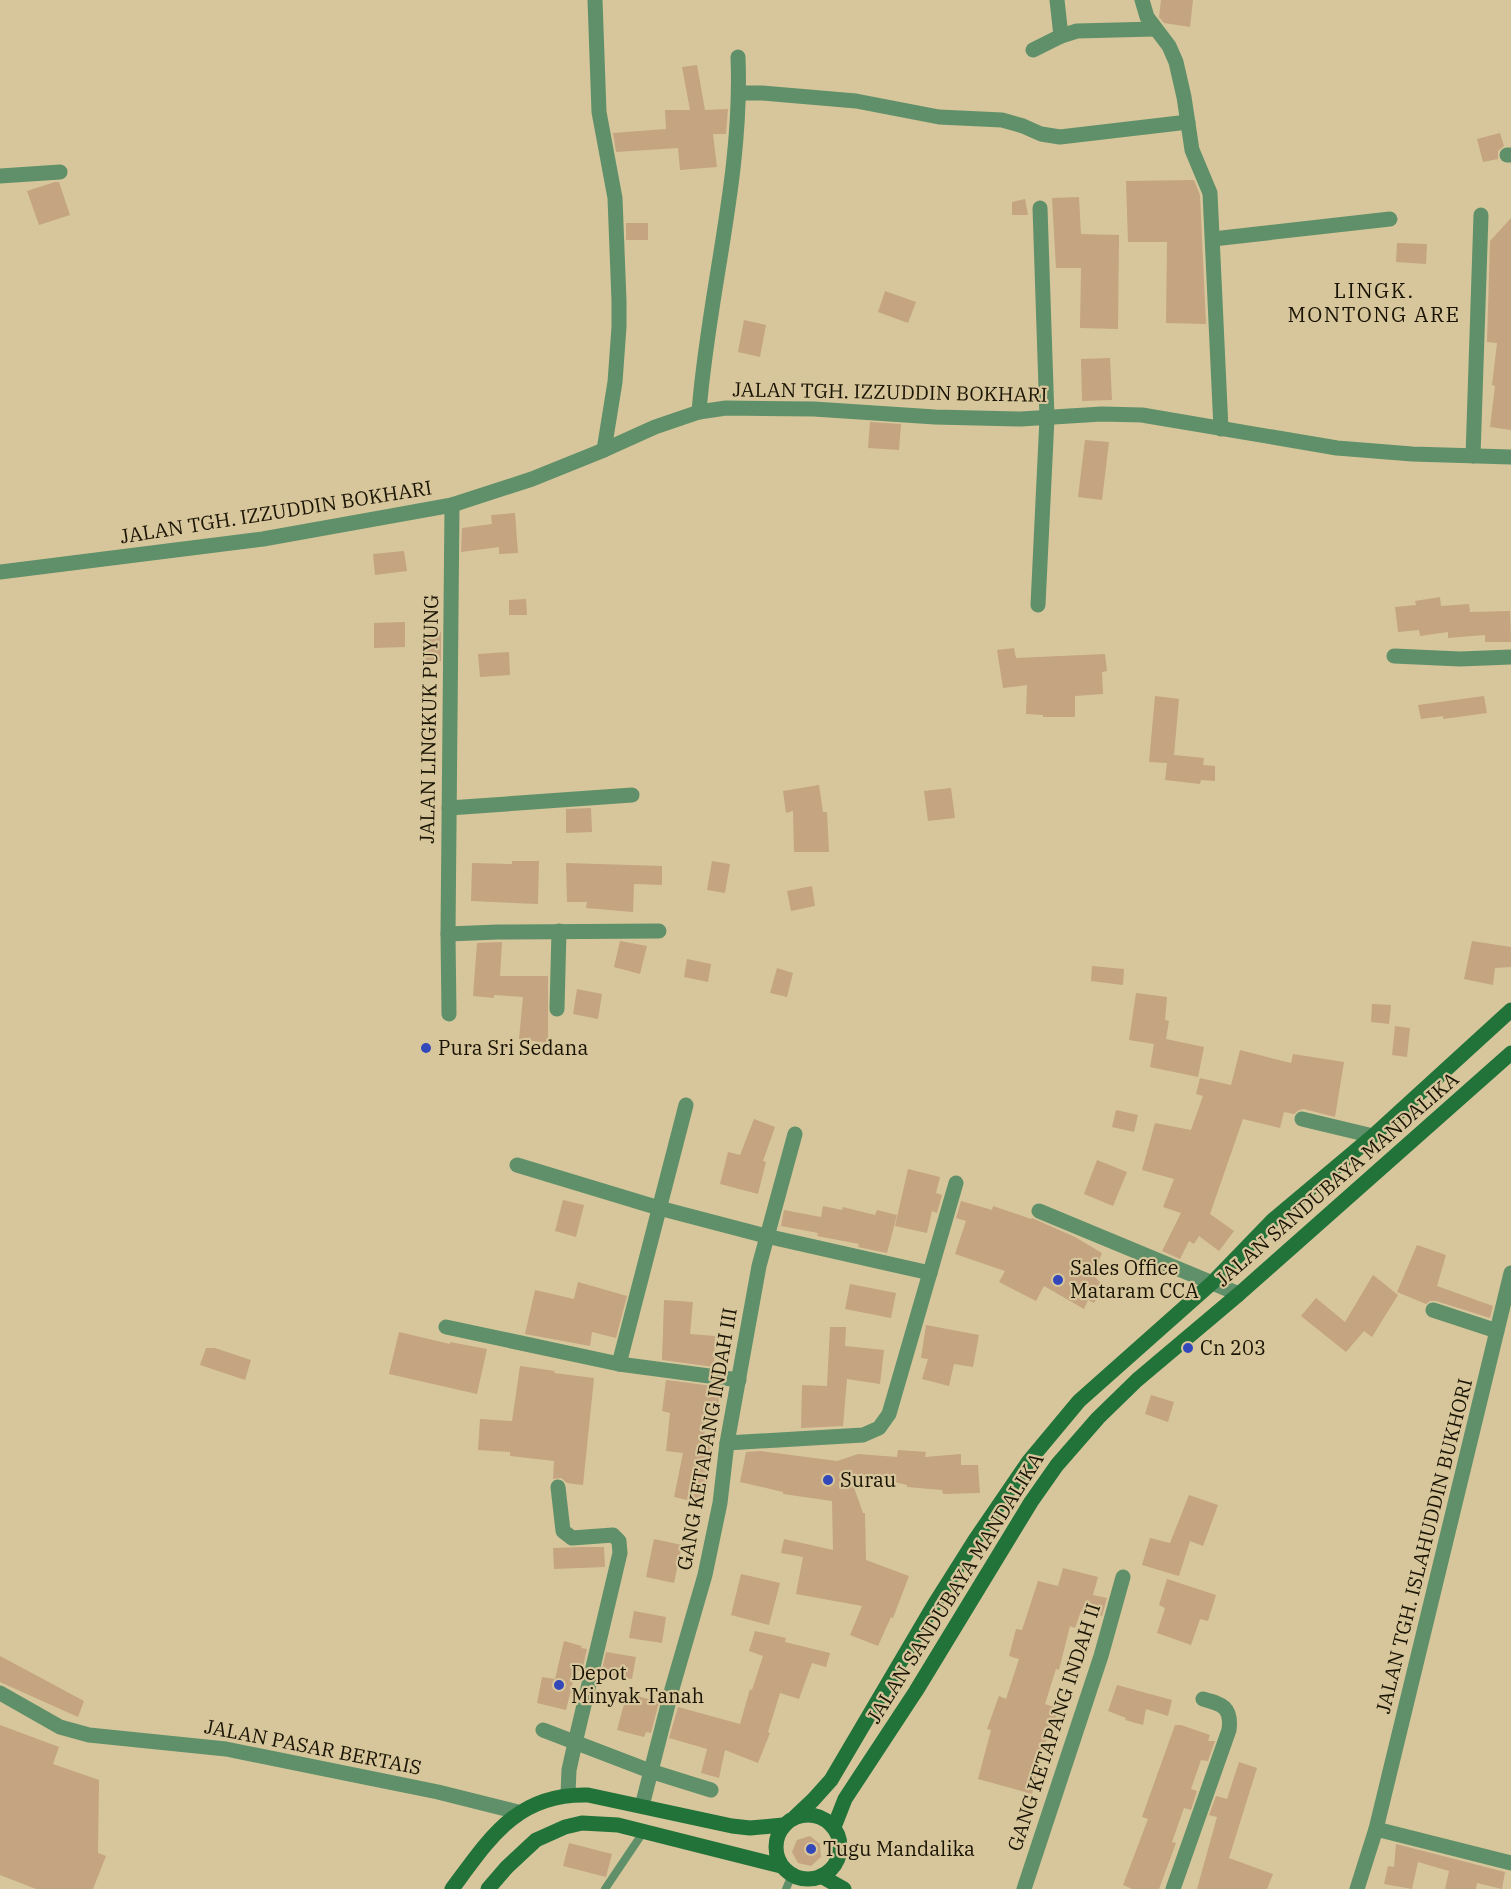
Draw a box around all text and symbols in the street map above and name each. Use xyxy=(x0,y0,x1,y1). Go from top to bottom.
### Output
district label: LINGK. MONTONG ARE xyxy=(1287,276,1461,328)
street label: JALAN TGH. IZZUDDIN BOKHARI xyxy=(732,375,1048,408)
street label: JALAN TGH. IZZUDDIN BOKHARI xyxy=(118,474,434,550)
street label: JALAN LINGKUK PUYUNG xyxy=(413,594,444,844)
place label: Pura Sri Sedana xyxy=(438,1034,588,1061)
marker: Pura Sri Sedana xyxy=(419,1041,433,1055)
street label: JALAN SANDUBAYA MANDALIKA xyxy=(1209,1065,1464,1292)
place label: Sales Office Mataram CCA xyxy=(1070,1254,1199,1304)
marker: Sales Office Mataram CCA xyxy=(1051,1273,1065,1287)
street label: GANG KETAPANG INDAH III xyxy=(670,1306,743,1572)
place label: Cn 203 xyxy=(1200,1334,1266,1361)
marker: Cn 203 xyxy=(1181,1341,1195,1355)
street label: JALAN TGH. ISLAHUDDIN BUKHORI xyxy=(1369,1376,1478,1716)
street label: JALAN SANDUBAYA MANDALIKA xyxy=(860,1447,1049,1728)
place label: Surau xyxy=(840,1466,896,1493)
marker: Surau xyxy=(821,1473,835,1487)
street label: GANG KETAPANG INDAH II xyxy=(1001,1599,1106,1854)
place label: Depot Minyak Tanah xyxy=(571,1659,704,1709)
marker: Depot Minyak Tanah xyxy=(552,1678,566,1692)
street label: JALAN PASAR BERTAIS xyxy=(202,1712,424,1781)
place label: Tugu Mandalika xyxy=(823,1835,975,1862)
marker: Tugu Mandalika xyxy=(804,1842,818,1856)

